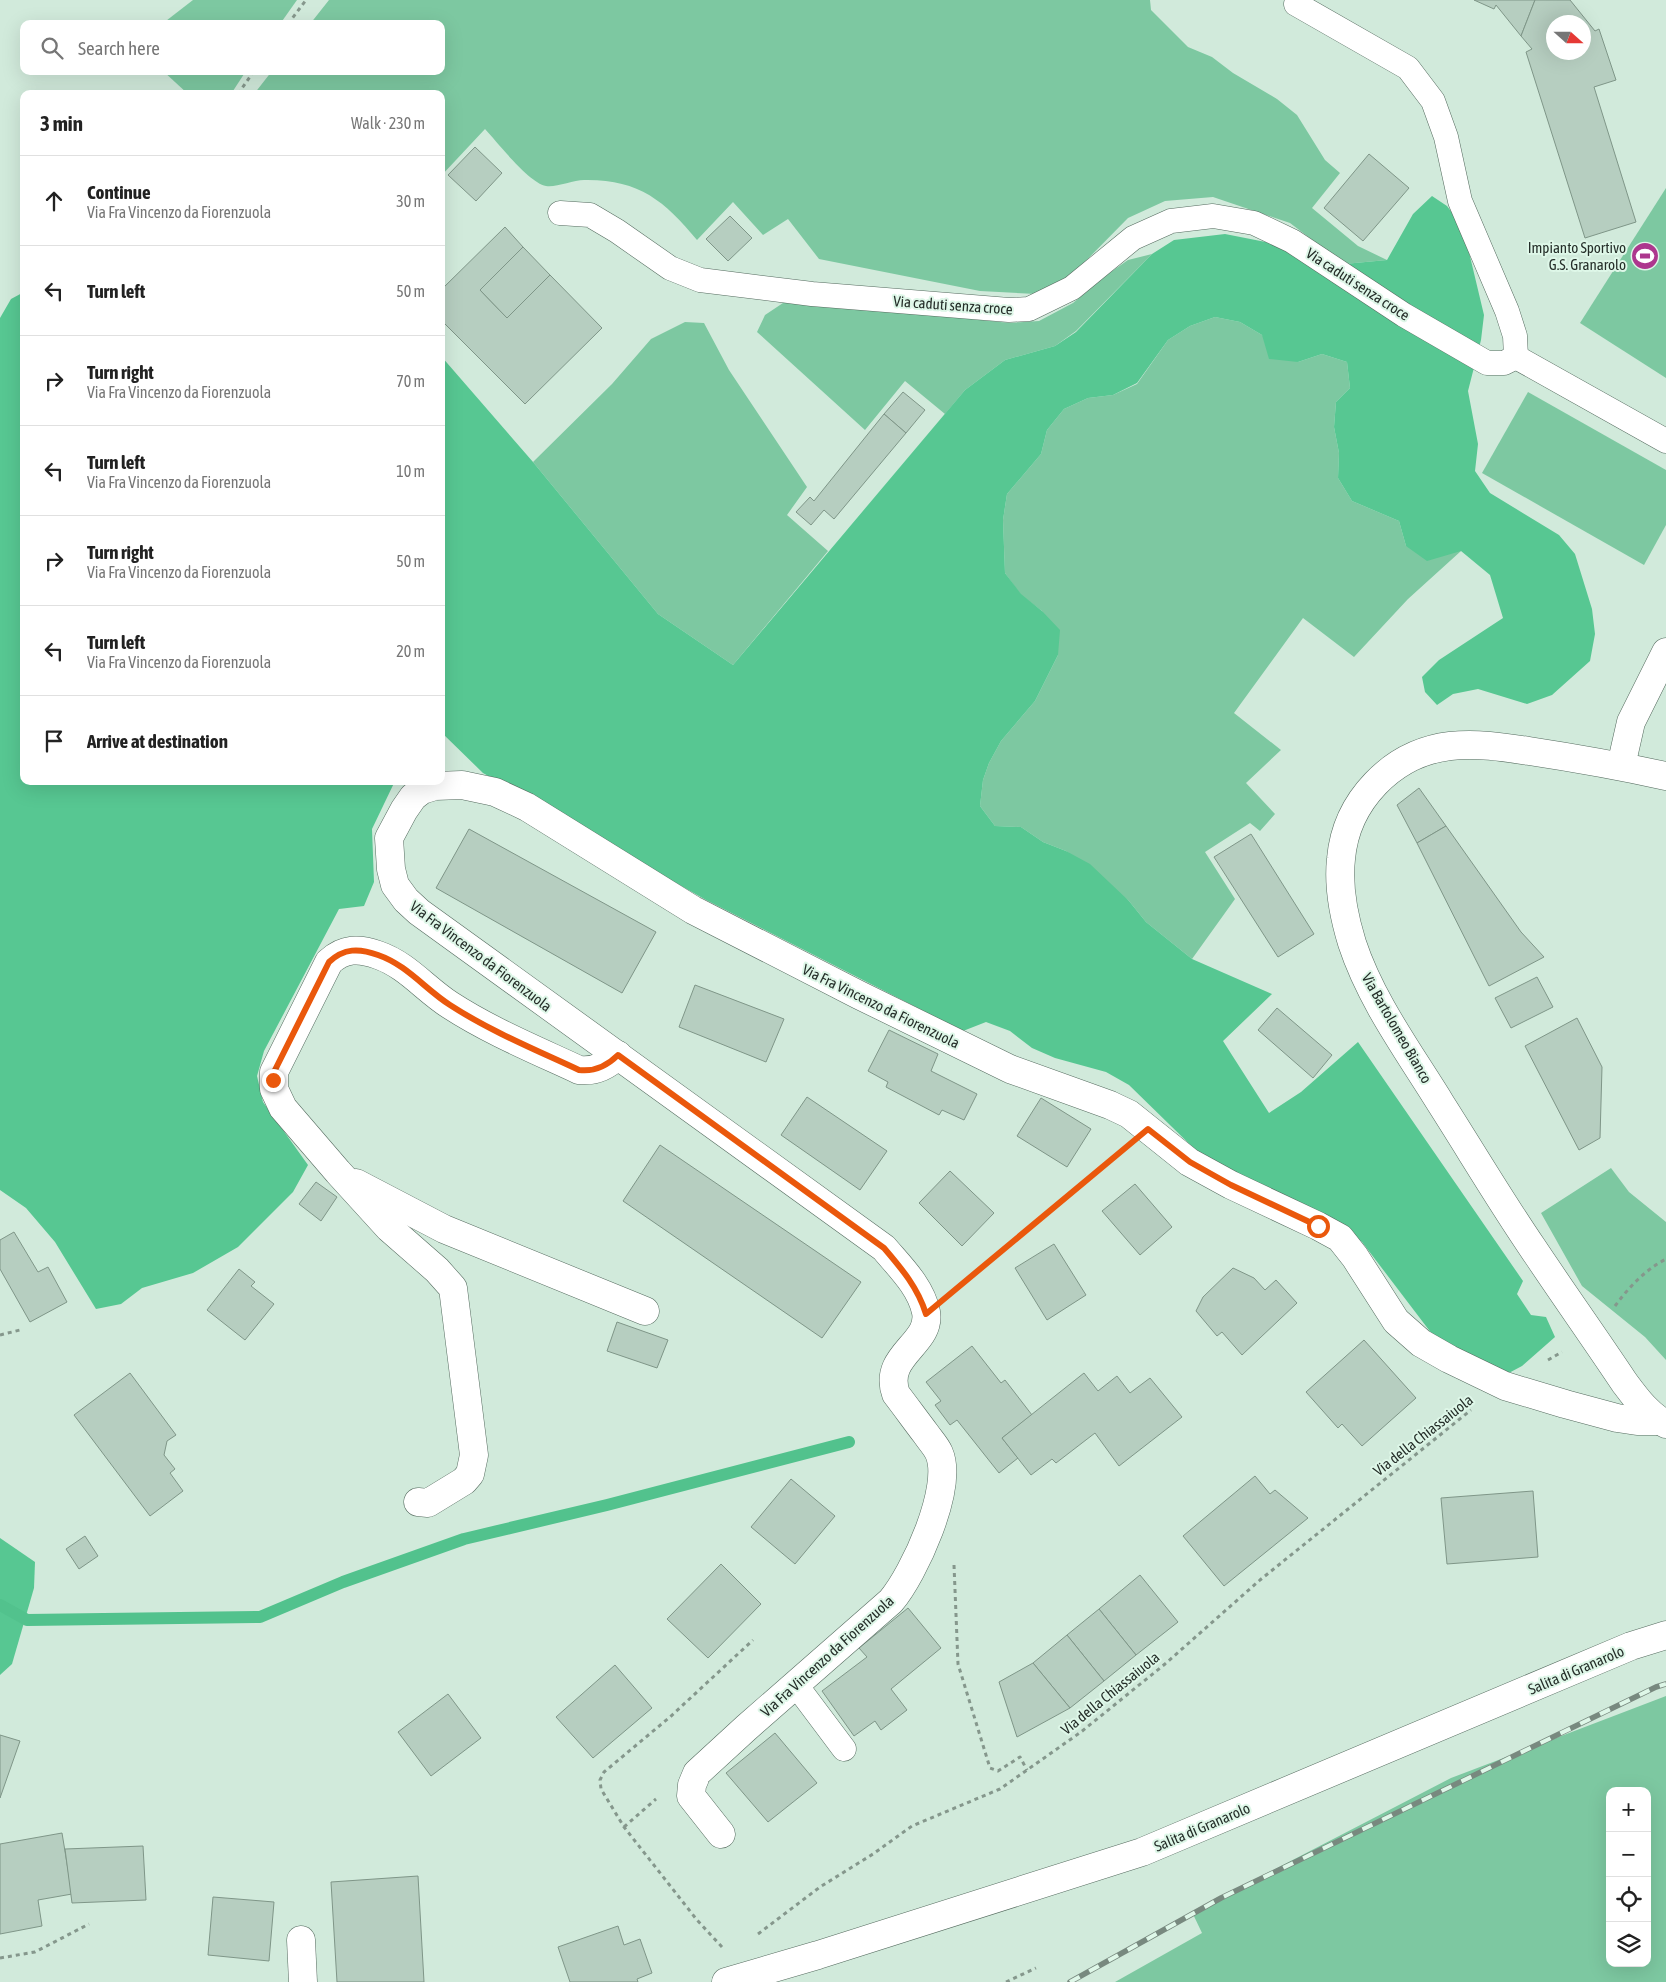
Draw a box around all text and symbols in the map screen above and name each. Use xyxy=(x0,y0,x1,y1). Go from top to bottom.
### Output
north arrow xyxy=(1546,15,1591,60)
search box xyxy=(20,20,445,75)
icon: search xyxy=(38,34,66,62)
text: Search here xyxy=(78,37,160,59)
text: 3 min xyxy=(40,111,83,135)
text: Walk · 230 m xyxy=(351,114,425,132)
text: Continue xyxy=(87,181,151,203)
icon: ahead xyxy=(40,187,68,215)
text: 30 m xyxy=(396,192,425,210)
text: Via Fra Vincenzo da Fiorenzuola xyxy=(87,203,271,221)
place label: Impianto Sportivo G.S. Granarolo xyxy=(1528,239,1626,273)
sports icon: Impianto Sportivo G.S. Granarolo xyxy=(1630,241,1660,271)
street label: Via caduti senza croce xyxy=(1303,244,1413,324)
icon: left xyxy=(40,277,68,305)
text: Turn left xyxy=(87,280,145,302)
text: 50 m xyxy=(396,282,425,300)
street label: Via caduti senza croce xyxy=(893,292,1014,318)
text: Turn right xyxy=(87,361,154,383)
icon: right xyxy=(40,367,68,395)
text: 70 m xyxy=(396,372,425,390)
text: Via Fra Vincenzo da Fiorenzuola xyxy=(87,383,271,401)
text: Turn left xyxy=(87,451,145,473)
icon: left xyxy=(40,457,68,485)
text: 10 m xyxy=(396,462,425,480)
text: Via Fra Vincenzo da Fiorenzuola xyxy=(87,473,271,491)
text: Turn right xyxy=(87,541,154,563)
icon: right xyxy=(40,547,68,575)
text: 50 m xyxy=(396,552,425,570)
text: Via Fra Vincenzo da Fiorenzuola xyxy=(87,563,271,581)
text: Turn left xyxy=(87,631,145,653)
icon: left xyxy=(40,637,68,665)
text: 20 m xyxy=(396,642,425,660)
text: Via Fra Vincenzo da Fiorenzuola xyxy=(87,653,271,671)
icon: arrive xyxy=(40,727,68,755)
text: Arrive at destination xyxy=(87,730,228,752)
street label: Via Fra Vincenzo da Fiorenzuola xyxy=(407,897,555,1015)
street label: Via Fra Vincenzo da Fiorenzuola xyxy=(800,961,962,1051)
street label: Via Bartolomeo Bianco xyxy=(1359,970,1435,1086)
route end xyxy=(262,1069,285,1092)
route start xyxy=(1307,1215,1330,1238)
street label: Via della Chiassaiuola xyxy=(1370,1391,1476,1479)
street label: Via Fra Vincenzo da Fiorenzuola xyxy=(757,1592,897,1720)
street label: Salita di Granarolo xyxy=(1526,1642,1626,1698)
street label: Via della Chiassaiuola xyxy=(1057,1648,1163,1738)
map controls xyxy=(1606,1787,1651,1967)
button: + xyxy=(1606,1787,1651,1832)
street label: Salita di Granarolo xyxy=(1152,1799,1252,1855)
button: − xyxy=(1606,1832,1651,1877)
button: locate xyxy=(1606,1877,1651,1922)
button: layers xyxy=(1606,1922,1651,1967)

